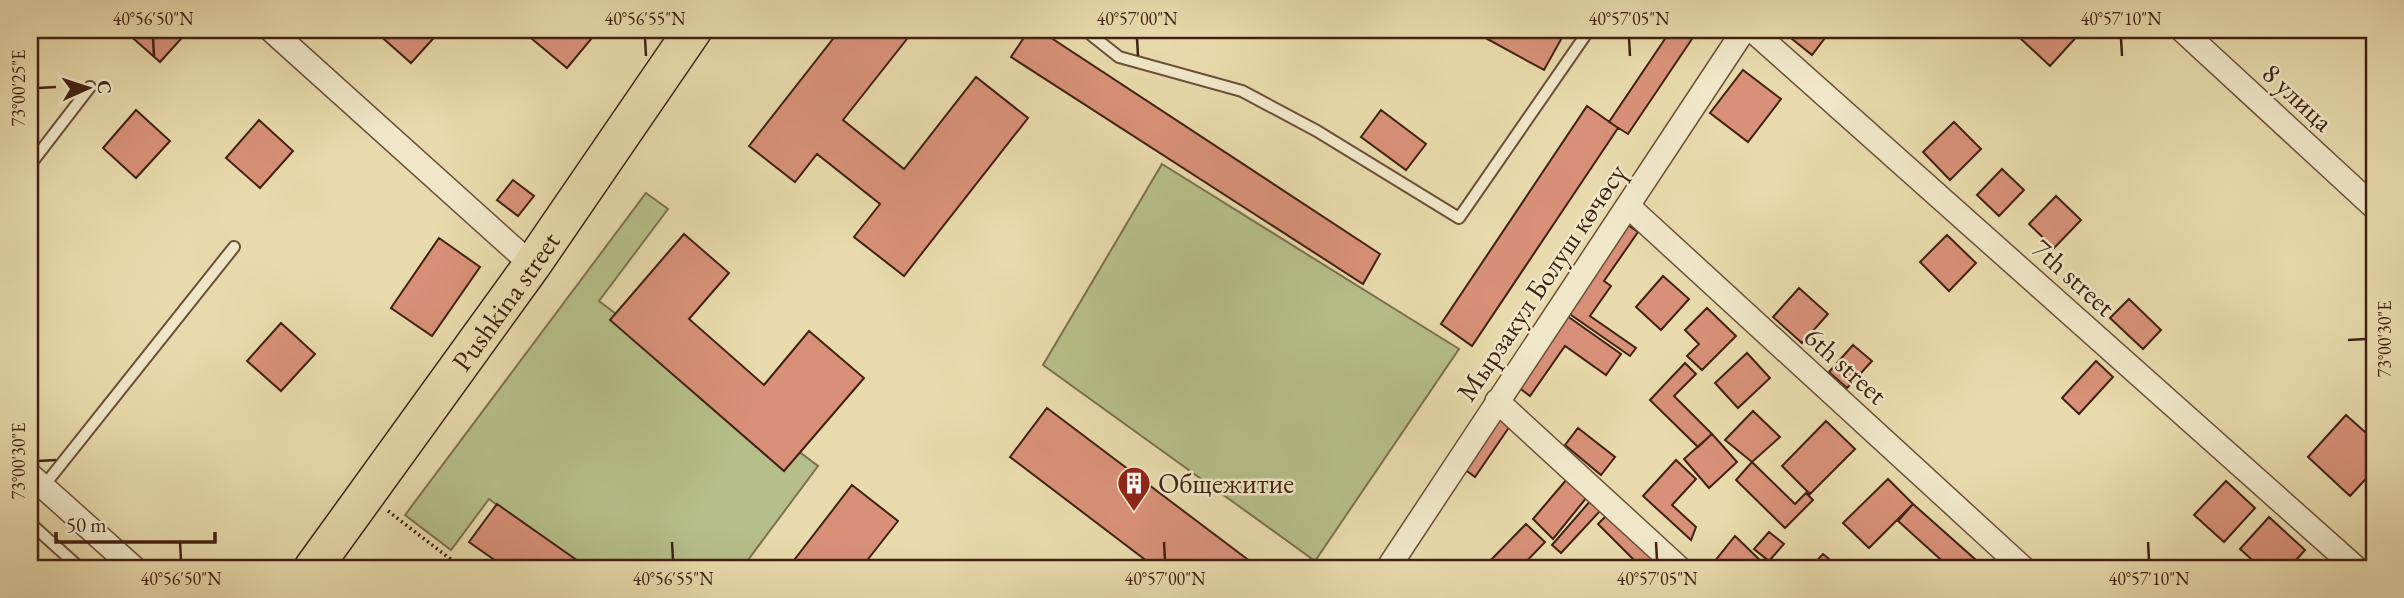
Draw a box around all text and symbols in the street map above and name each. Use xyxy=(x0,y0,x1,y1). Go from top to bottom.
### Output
text: 40°56'50"N xyxy=(113,7,194,30)
text: 40°56'55"N xyxy=(605,7,686,30)
text: 40°57'00"N xyxy=(1097,7,1178,30)
text: 40°57'05"N xyxy=(1589,7,1670,30)
text: 40°57'10"N xyxy=(2081,7,2162,30)
text: 73°00'25"E xyxy=(7,50,30,126)
north arrow xyxy=(52,52,122,122)
street label: 8 улица xyxy=(2255,55,2342,140)
text: С xyxy=(92,80,117,95)
street label: Мырзакул Болуш көчөсү xyxy=(1448,156,1634,408)
street label: Pushkina street xyxy=(443,224,568,378)
street label: 7th street xyxy=(2025,230,2123,324)
text: 73°00'30"E xyxy=(2373,301,2396,377)
street label: 6th street xyxy=(1797,318,1895,412)
text: 73°00'30"E xyxy=(7,423,30,499)
building icon: Общежитие xyxy=(1115,464,1153,513)
place label: Общежитие xyxy=(1158,465,1294,501)
scale bar xyxy=(56,500,215,544)
text: 50 m xyxy=(66,511,107,538)
text: 40°56'50"N xyxy=(141,567,222,590)
text: 40°56'55"N xyxy=(633,567,714,590)
text: 40°57'00"N xyxy=(1125,567,1206,590)
text: 40°57'05"N xyxy=(1617,567,1698,590)
text: 40°57'10"N xyxy=(2109,567,2190,590)

